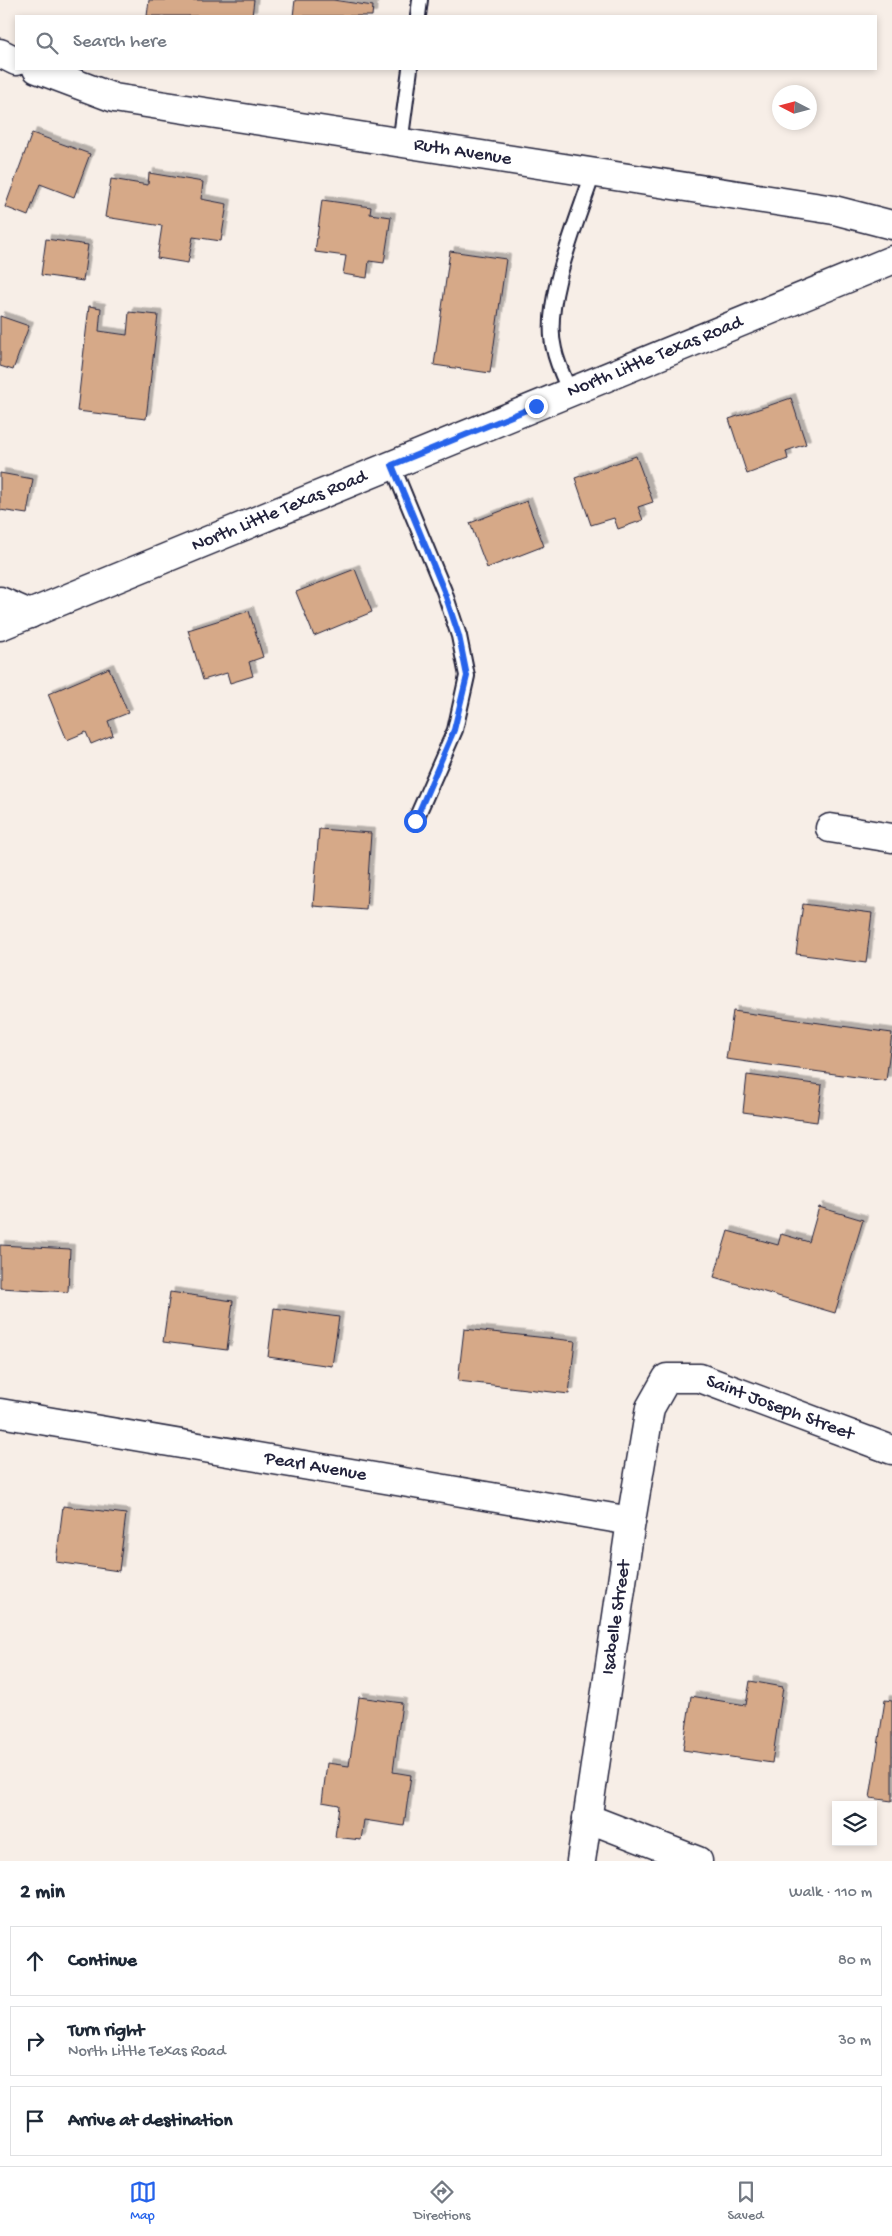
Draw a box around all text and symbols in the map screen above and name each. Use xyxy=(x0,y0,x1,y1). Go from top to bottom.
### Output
search box xyxy=(15,15,877,70)
icon: search xyxy=(33,29,61,57)
text: Search here xyxy=(73,31,167,54)
north arrow xyxy=(772,85,817,130)
street label: Ruth Avenue xyxy=(412,133,513,171)
street label: North Little Texas Road xyxy=(564,310,748,403)
route end xyxy=(525,395,548,418)
street label: North Little Texas Road xyxy=(188,464,372,558)
route start xyxy=(404,810,427,833)
street label: Saint Joseph Street xyxy=(703,1370,859,1447)
street label: Pearl Avenue xyxy=(261,1447,369,1487)
street label: Isabelle Street xyxy=(597,1557,637,1676)
map controls xyxy=(832,1801,877,1846)
button: layers xyxy=(832,1801,877,1846)
text: 2 min xyxy=(20,1881,65,1906)
text: Walk · 110 m xyxy=(789,1884,872,1903)
icon: ahead xyxy=(21,1947,49,1975)
text: Continue xyxy=(68,1950,137,1973)
text: 80 m xyxy=(838,1952,871,1971)
text: Turn right xyxy=(68,2020,144,2043)
icon: right xyxy=(21,2027,49,2055)
text: 30 m xyxy=(838,2032,871,2051)
text: North Little Texas Road xyxy=(68,2043,226,2062)
icon: arrive xyxy=(21,2107,49,2135)
text: Arrive at destination xyxy=(68,2110,232,2133)
tab: Map xyxy=(129,2178,157,2225)
tab: Directions xyxy=(414,2178,471,2225)
tab: Saved xyxy=(728,2178,763,2225)

